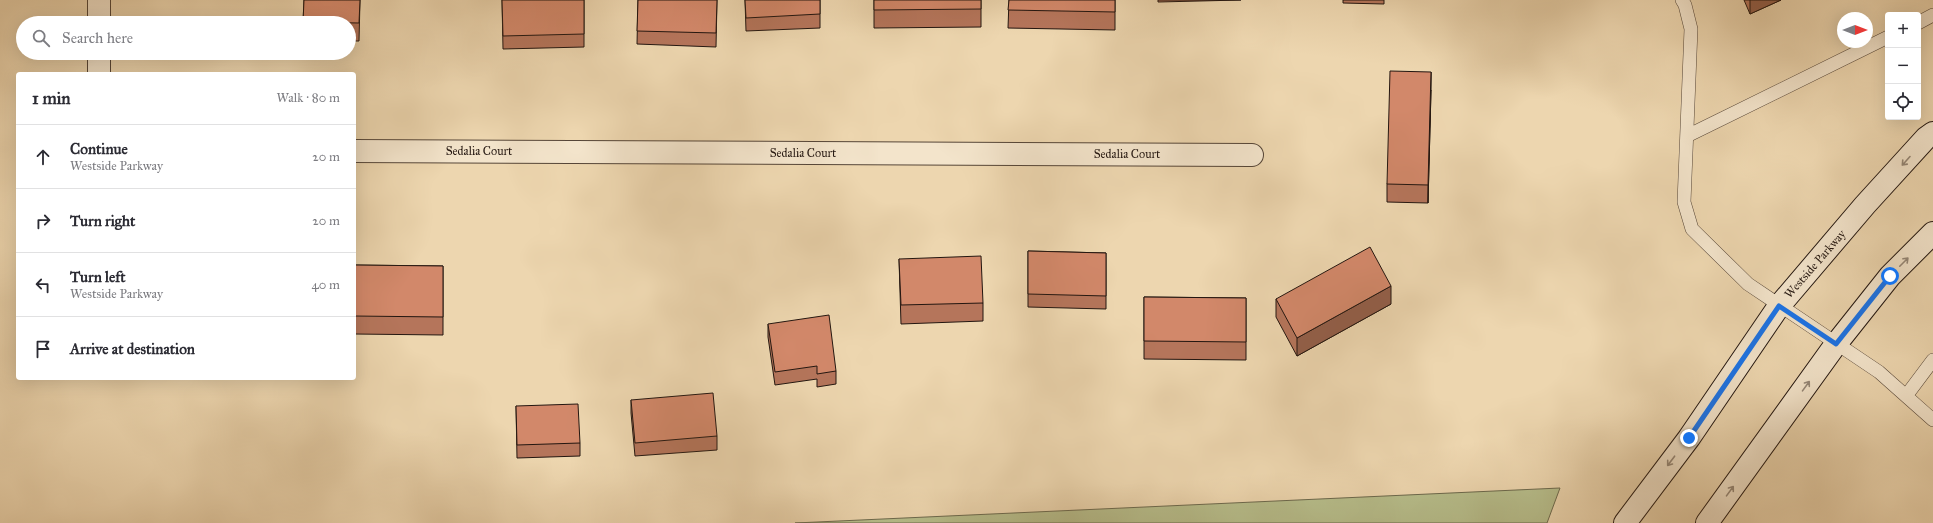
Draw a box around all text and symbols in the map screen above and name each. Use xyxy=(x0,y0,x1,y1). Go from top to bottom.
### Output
north arrow xyxy=(1837,12,1873,48)
map controls xyxy=(1885,12,1921,120)
button: + xyxy=(1885,12,1921,48)
search box xyxy=(16,16,356,60)
icon: search xyxy=(30,27,52,49)
text: Search here xyxy=(62,29,133,47)
button: − xyxy=(1885,48,1921,84)
button: locate xyxy=(1885,84,1921,120)
text: 1 min xyxy=(32,88,71,109)
text: Walk · 80 m xyxy=(277,90,340,106)
text: Continue xyxy=(70,140,128,158)
street label: Sedalia Court xyxy=(446,144,513,158)
icon: ahead xyxy=(32,146,54,168)
street label: Sedalia Court xyxy=(770,146,837,160)
street label: Sedalia Court xyxy=(1094,147,1161,161)
text: 20 m xyxy=(312,149,340,165)
one-way arrow xyxy=(1901,155,1910,166)
text: Westside Parkway xyxy=(70,158,163,174)
icon: right xyxy=(32,210,54,232)
text: Turn right xyxy=(70,212,135,230)
text: 20 m xyxy=(312,213,340,229)
street label: Westside Parkway xyxy=(1782,227,1849,301)
one-way arrow xyxy=(1899,257,1909,267)
route start xyxy=(1881,267,1899,285)
text: Turn left xyxy=(70,268,126,286)
icon: left xyxy=(32,274,54,296)
text: 40 m xyxy=(311,277,340,293)
text: Westside Parkway xyxy=(70,286,163,302)
icon: arrive xyxy=(32,338,54,360)
text: Arrive at destination xyxy=(70,340,195,358)
one-way arrow xyxy=(1801,380,1810,391)
route end xyxy=(1680,429,1698,447)
one-way arrow xyxy=(1667,456,1675,467)
one-way arrow xyxy=(1726,486,1734,497)

